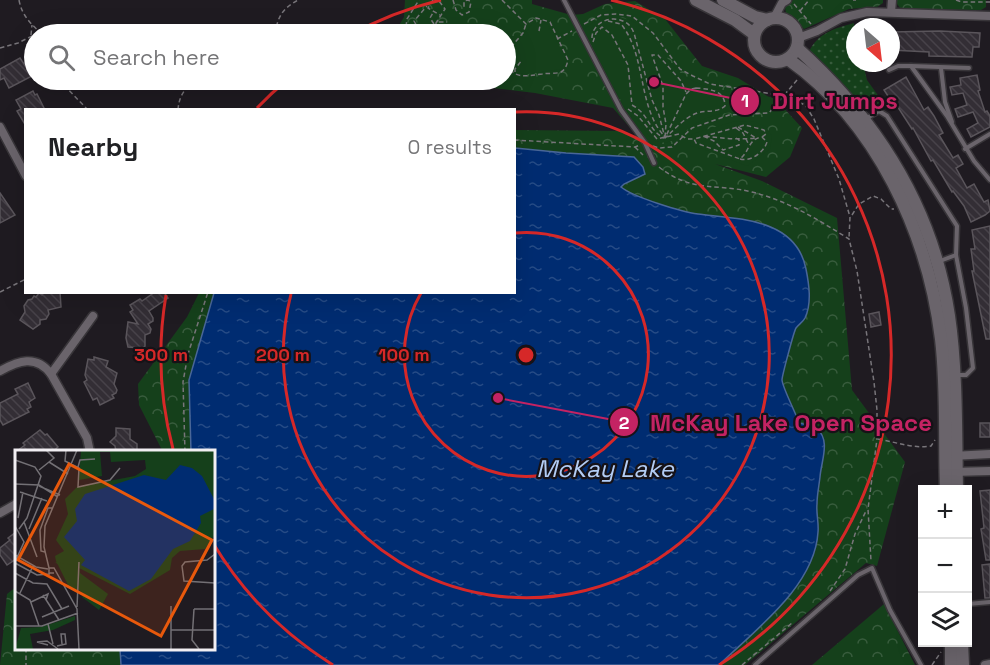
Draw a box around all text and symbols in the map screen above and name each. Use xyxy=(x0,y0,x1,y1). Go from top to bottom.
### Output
north arrow xyxy=(846,18,900,72)
search box xyxy=(24,24,516,90)
icon: search xyxy=(45,41,78,74)
text: Search here xyxy=(93,43,220,71)
callout: Dirt Jumps xyxy=(730,80,910,122)
text: Dirt Jumps xyxy=(772,85,898,116)
text: 1 xyxy=(741,89,749,112)
text: Nearby xyxy=(48,130,138,164)
text: 0 results xyxy=(408,134,492,160)
text: 300 m xyxy=(134,343,188,366)
text: 200 m xyxy=(256,343,310,366)
text: 100 m xyxy=(378,343,430,366)
centre of rings xyxy=(516,345,536,365)
callout: McKay Lake Open Space xyxy=(609,401,944,443)
text: McKay Lake Open Space xyxy=(650,407,932,438)
text: 2 xyxy=(619,411,630,434)
inset map xyxy=(15,450,214,650)
water label: McKay Lake xyxy=(536,453,675,484)
map controls xyxy=(918,485,972,647)
button: + xyxy=(918,485,972,539)
button: − xyxy=(918,539,972,593)
button: layers xyxy=(918,593,972,647)

